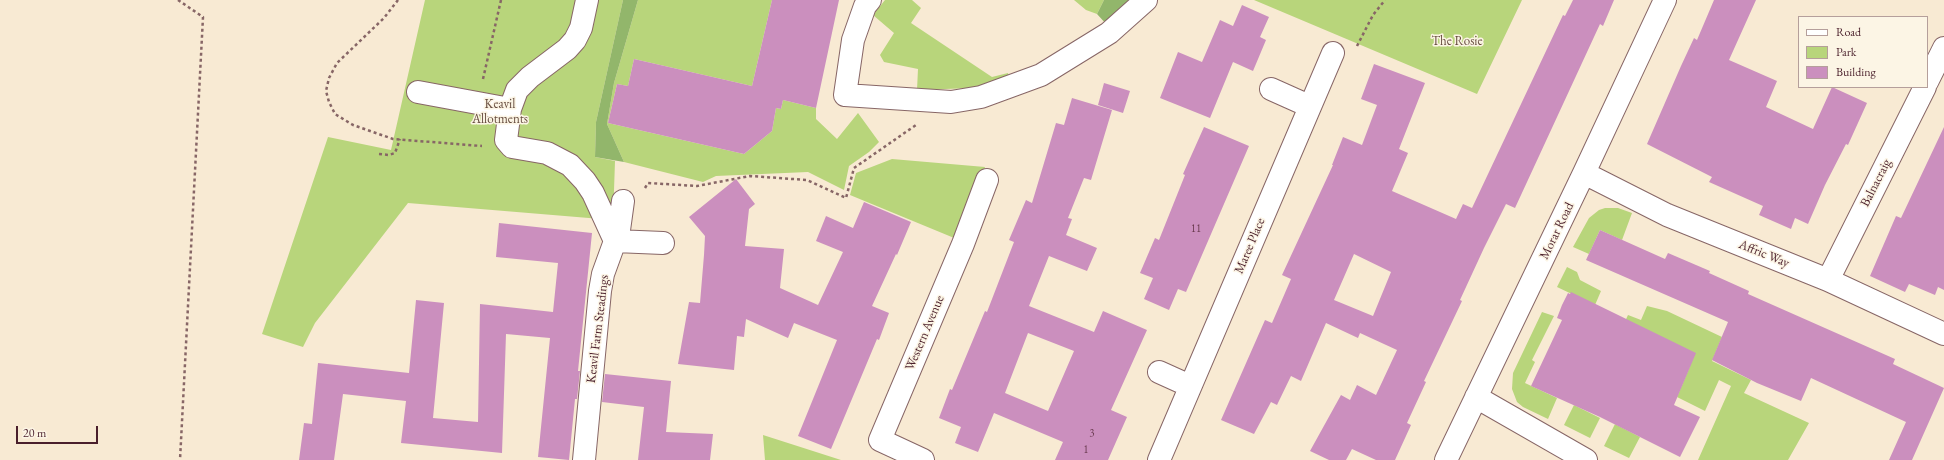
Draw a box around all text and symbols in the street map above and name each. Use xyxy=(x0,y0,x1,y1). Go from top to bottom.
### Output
legend xyxy=(1798,16,1928,88)
text: Road xyxy=(1836,24,1861,40)
park label: The Rosie xyxy=(1431,33,1483,49)
text: Park xyxy=(1836,44,1856,60)
text: Building xyxy=(1836,64,1876,80)
park label: Keavil Allotments xyxy=(472,96,528,127)
street label: Balnacraig xyxy=(1857,157,1895,209)
street label: Morar Road xyxy=(1536,200,1578,262)
street label: Maree Place xyxy=(1231,216,1269,276)
house number: 11 xyxy=(1191,222,1201,236)
street label: Affric Way xyxy=(1736,237,1792,271)
street label: Keavil Farm Steadings xyxy=(584,274,612,384)
street label: Western Avenue xyxy=(902,293,948,373)
scale bar xyxy=(18,418,100,444)
text: 20 m xyxy=(23,425,46,441)
house number: 3 xyxy=(1089,427,1095,441)
house number: 1 xyxy=(1083,443,1089,457)

